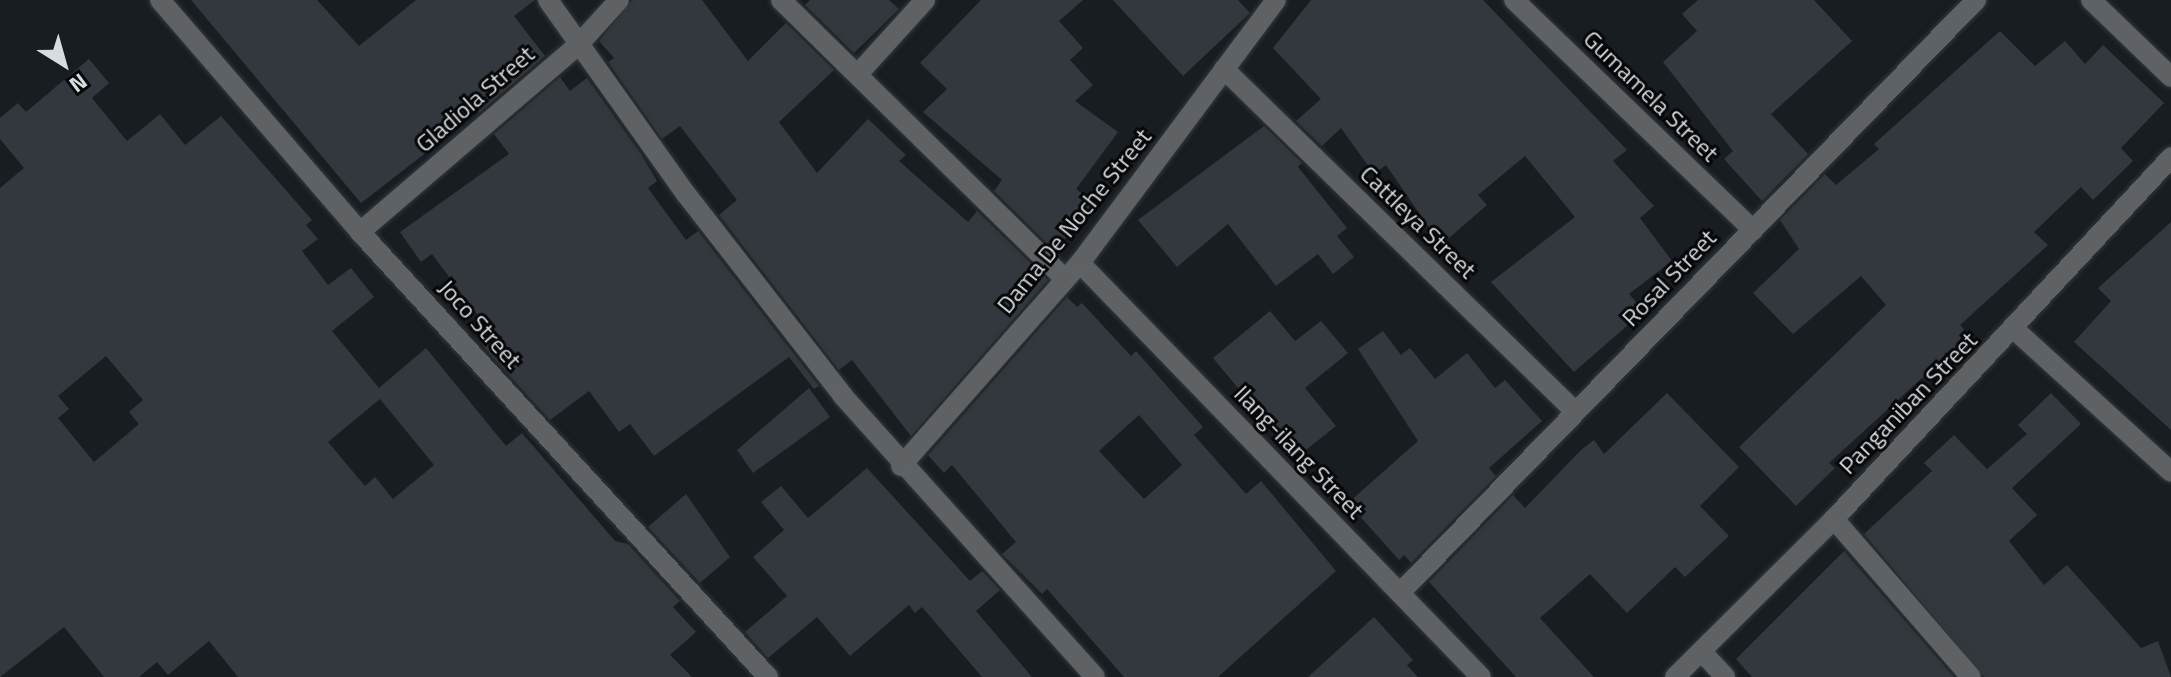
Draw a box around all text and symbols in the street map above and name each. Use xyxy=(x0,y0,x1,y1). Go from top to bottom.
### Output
north arrow xyxy=(24,24,104,104)
street label: Gumamela Street xyxy=(1578,24,1724,168)
street label: Gladiola Street xyxy=(410,40,540,158)
text: N xyxy=(62,65,95,101)
street label: Dama De Noche Street xyxy=(991,123,1157,319)
street label: Cattleya Street xyxy=(1354,160,1482,284)
street label: Rosal Street xyxy=(1616,224,1722,332)
street label: Joco Street xyxy=(433,274,527,374)
street label: Panganiban Street xyxy=(1833,326,1983,480)
street label: Ilang-ilang Street xyxy=(1228,379,1370,525)

